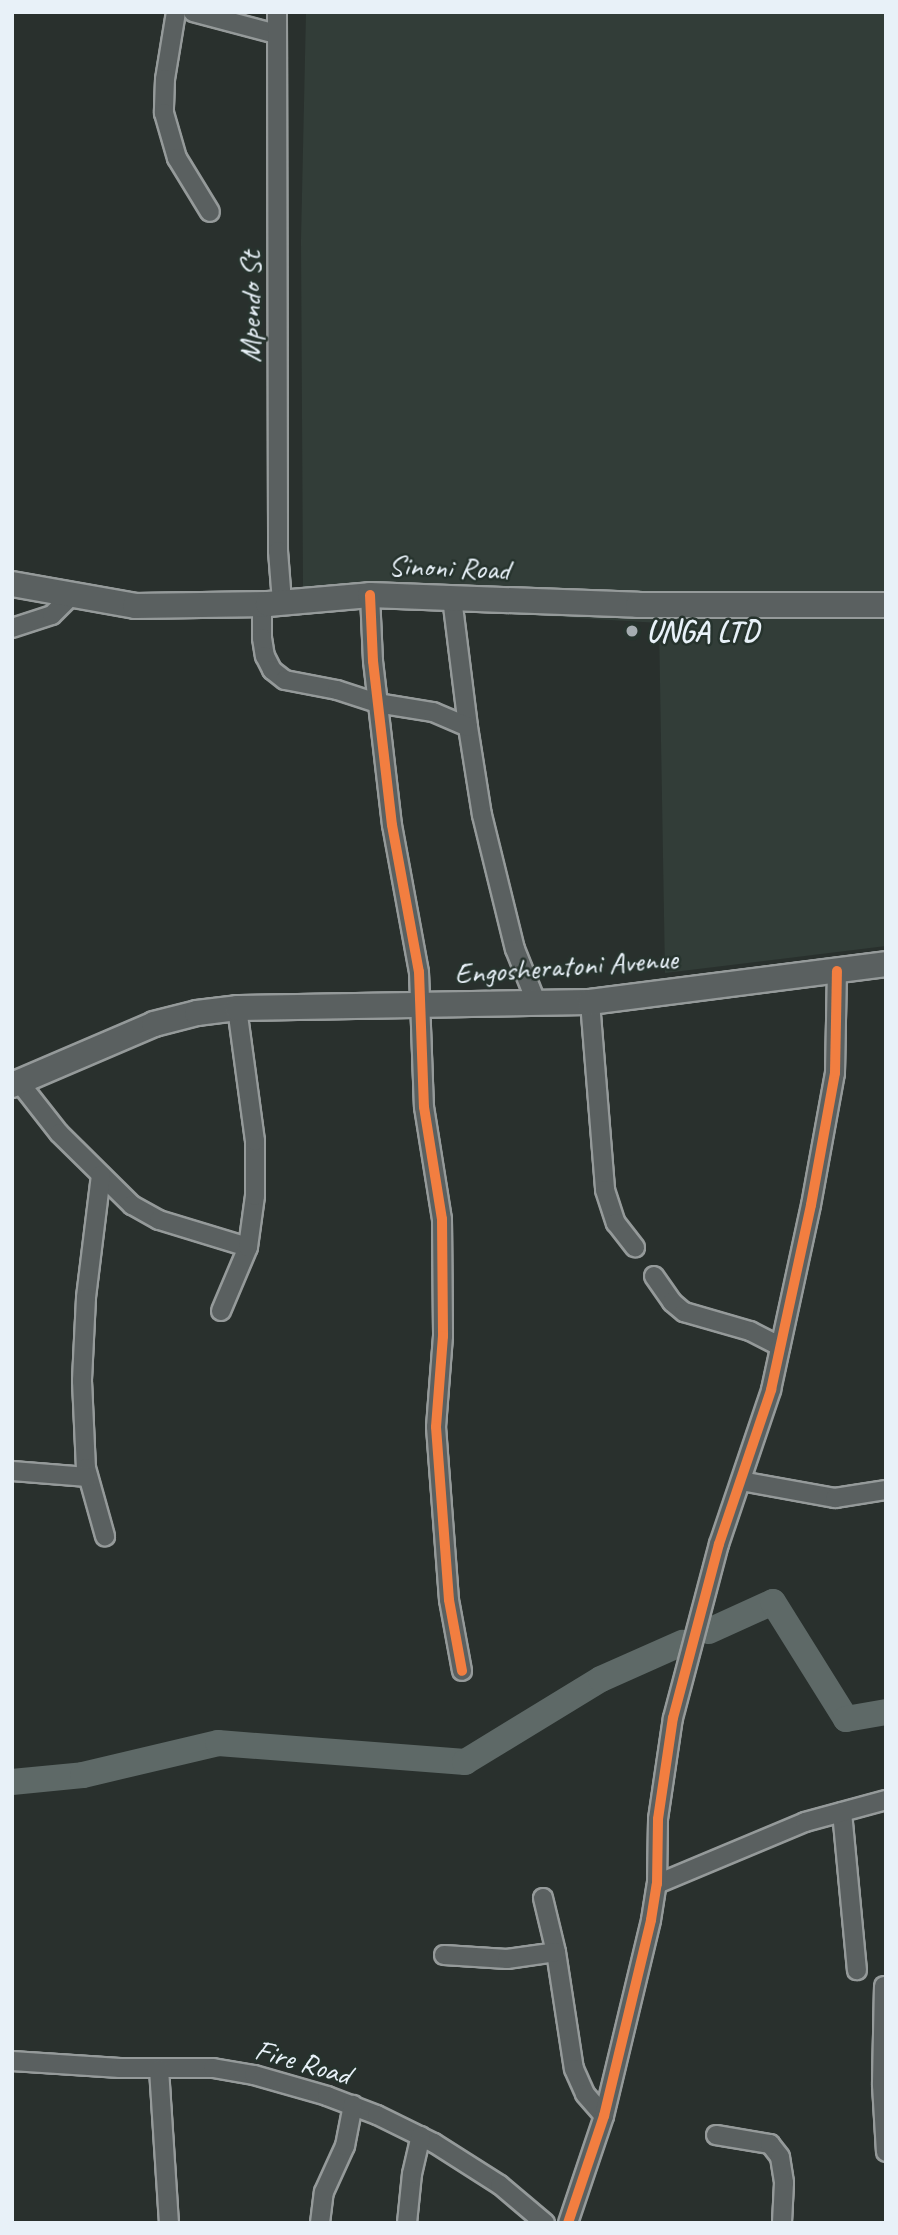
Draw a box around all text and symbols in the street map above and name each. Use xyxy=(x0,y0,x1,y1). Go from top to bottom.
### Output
street label: Mpendo St xyxy=(232,251,268,363)
street label: Sinoni Road xyxy=(388,547,510,587)
place label: UNGA LTD xyxy=(646,613,759,649)
marker: UNGA LTD xyxy=(624,623,640,639)
street label: Engosheratoni Avenue xyxy=(453,940,679,992)
street label: Fire Road xyxy=(251,2031,355,2093)

